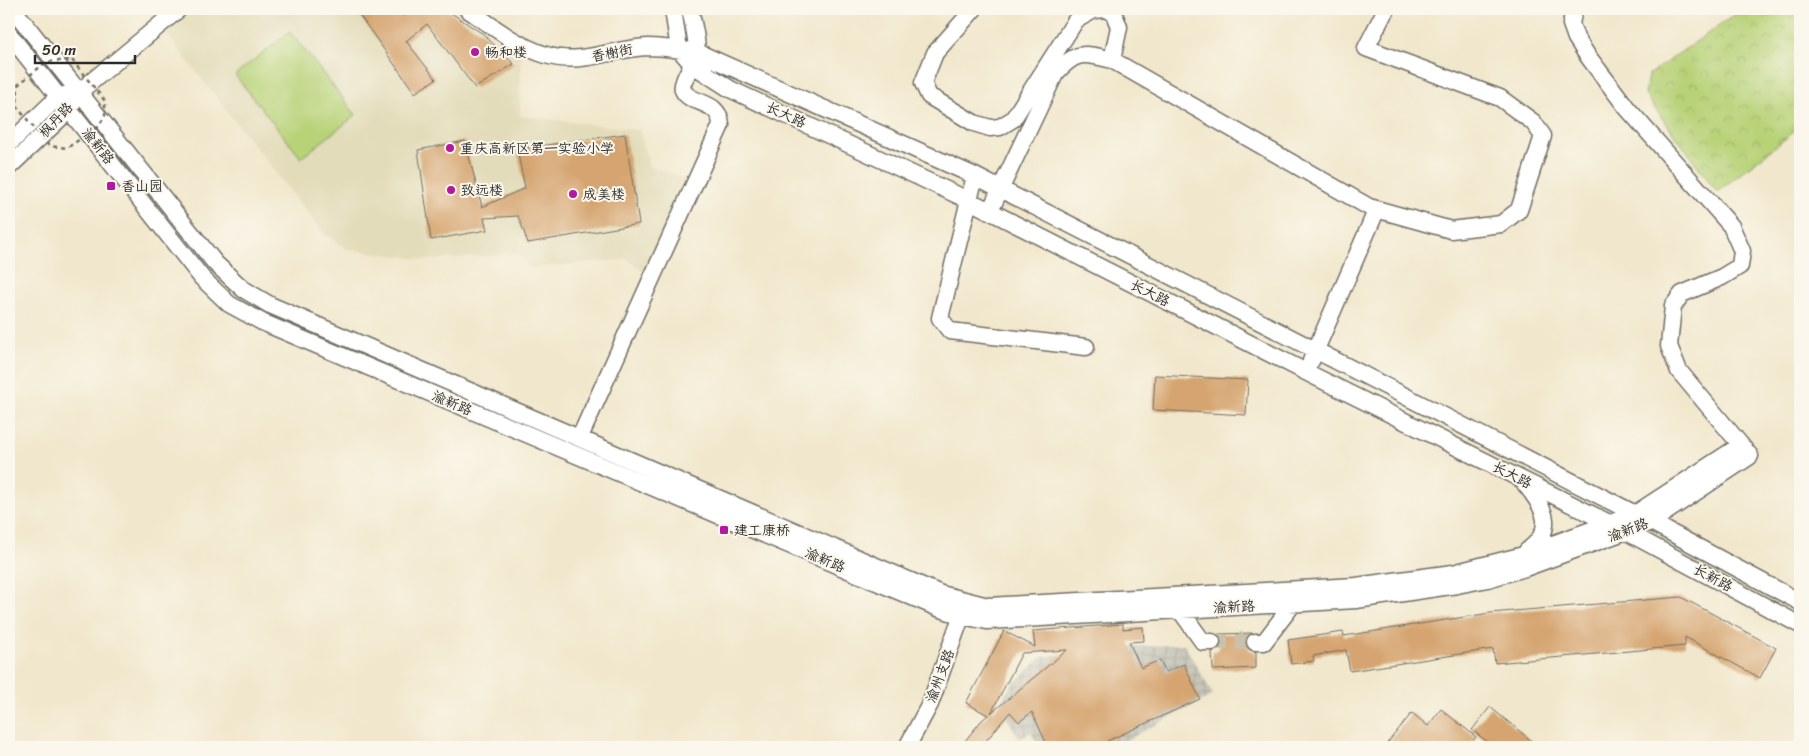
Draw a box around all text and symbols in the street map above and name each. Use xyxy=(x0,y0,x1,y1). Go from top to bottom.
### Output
scale bar xyxy=(35,32,135,64)
text: 50 m xyxy=(42,37,77,63)
street label: 香榭街 xyxy=(589,37,635,69)
place label: 畅和楼 xyxy=(485,40,527,65)
marker: 畅和楼 xyxy=(469,46,481,58)
street label: 长大路 xyxy=(762,95,810,135)
street label: 枫丹路 xyxy=(33,96,79,144)
street label: 渝新路 xyxy=(75,122,121,170)
place label: 重庆高新区第一实验小学 xyxy=(460,136,614,161)
marker: 重庆高新区第一实验小学 xyxy=(444,142,456,154)
place label: 香山园 xyxy=(121,174,163,199)
place label: 致远楼 xyxy=(461,178,503,203)
marker: 香山园 xyxy=(105,180,117,192)
place label: 成美楼 xyxy=(583,182,625,207)
marker: 致远楼 xyxy=(445,184,457,196)
marker: 成美楼 xyxy=(567,188,579,200)
street label: 长大路 xyxy=(1126,272,1174,314)
street label: 渝新路 xyxy=(428,383,476,423)
street label: 长大路 xyxy=(1488,454,1536,496)
street label: 渝新路 xyxy=(1604,511,1652,549)
place label: 建工康桥 xyxy=(734,518,790,543)
marker: 建工康桥 xyxy=(718,524,730,536)
street label: 渝新路 xyxy=(801,540,849,580)
street label: 长新路 xyxy=(1689,557,1737,599)
street label: 渝新路 xyxy=(1212,593,1256,621)
street label: 渝州支路 xyxy=(918,645,962,707)

